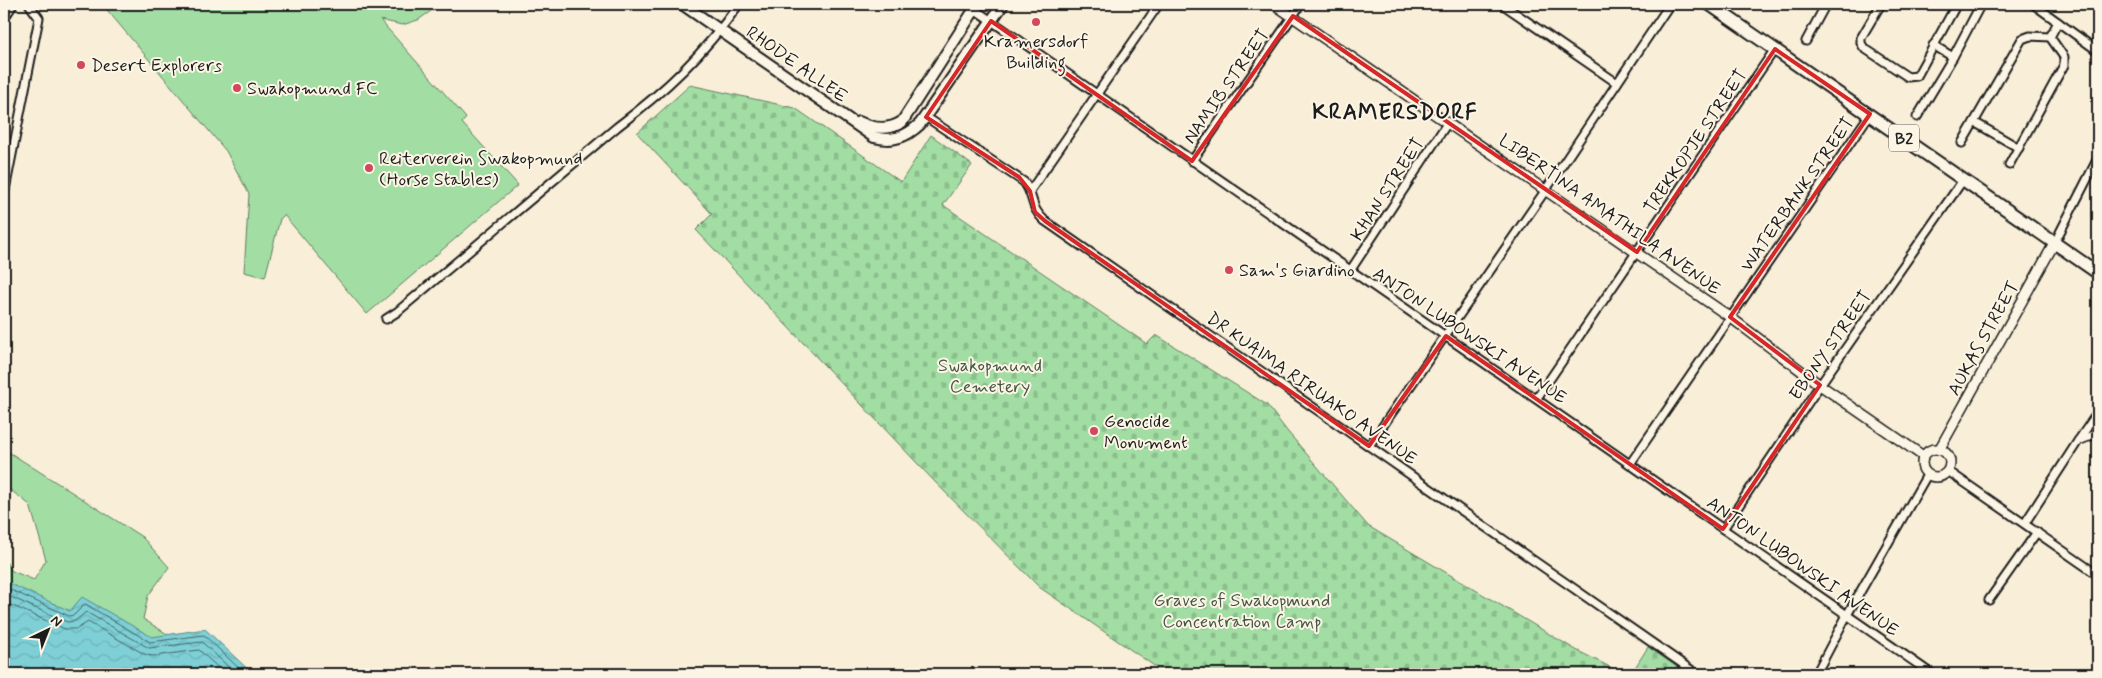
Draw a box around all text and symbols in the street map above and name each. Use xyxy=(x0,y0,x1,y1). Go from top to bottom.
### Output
marker: Kramersdorf Building xyxy=(1030,16,1042,28)
street label: RHODE ALLEE xyxy=(741,21,852,109)
street label: NAMIB STREET xyxy=(1178,24,1275,149)
place label: Kramersdorf Building xyxy=(984,30,1088,77)
place label: Desert Explorers xyxy=(91,54,222,78)
marker: Desert Explorers xyxy=(75,59,87,71)
street label: TREKKOPJE STREET xyxy=(1639,65,1753,218)
place label: Swakopmund FC xyxy=(247,77,378,101)
marker: Swakopmund FC xyxy=(231,82,243,94)
district label: KRAMERSDORF xyxy=(1312,99,1478,127)
street label: WATERBANK STREET xyxy=(1735,113,1860,277)
road number: B2 xyxy=(1889,125,1919,152)
street label: LIBERTINA AMATHILA AVENUE xyxy=(1494,129,1725,301)
street label: KHAN STREET xyxy=(1345,133,1430,246)
place label: Reiterverein Swakopmund (Horse Stables) xyxy=(379,147,583,192)
marker: Reiterverein Swakopmund (Horse Stables) xyxy=(363,162,375,174)
place label: Sam's Giardino xyxy=(1239,259,1355,283)
street label: ANTON LUBOWSKI AVENUE xyxy=(1368,262,1571,410)
marker: Sam's Giardino xyxy=(1223,264,1235,276)
street label: AUKAS STREET xyxy=(1942,277,2025,400)
street label: EBONY STREET xyxy=(1784,286,1878,405)
street label: DR KUAIMA RIRUAKO AVENUE xyxy=(1201,307,1421,471)
park label: Swakopmund Cemetery xyxy=(938,354,1042,399)
place label: Genocide Monument xyxy=(1104,410,1188,455)
marker: Genocide Monument xyxy=(1088,425,1100,437)
street label: ANTON LUBOWSKI AVENUE xyxy=(1702,491,1903,642)
park label: Graves of Swakopmund Concentration Camp xyxy=(1154,589,1330,634)
north arrow xyxy=(22,606,72,656)
text: N xyxy=(47,611,66,631)

